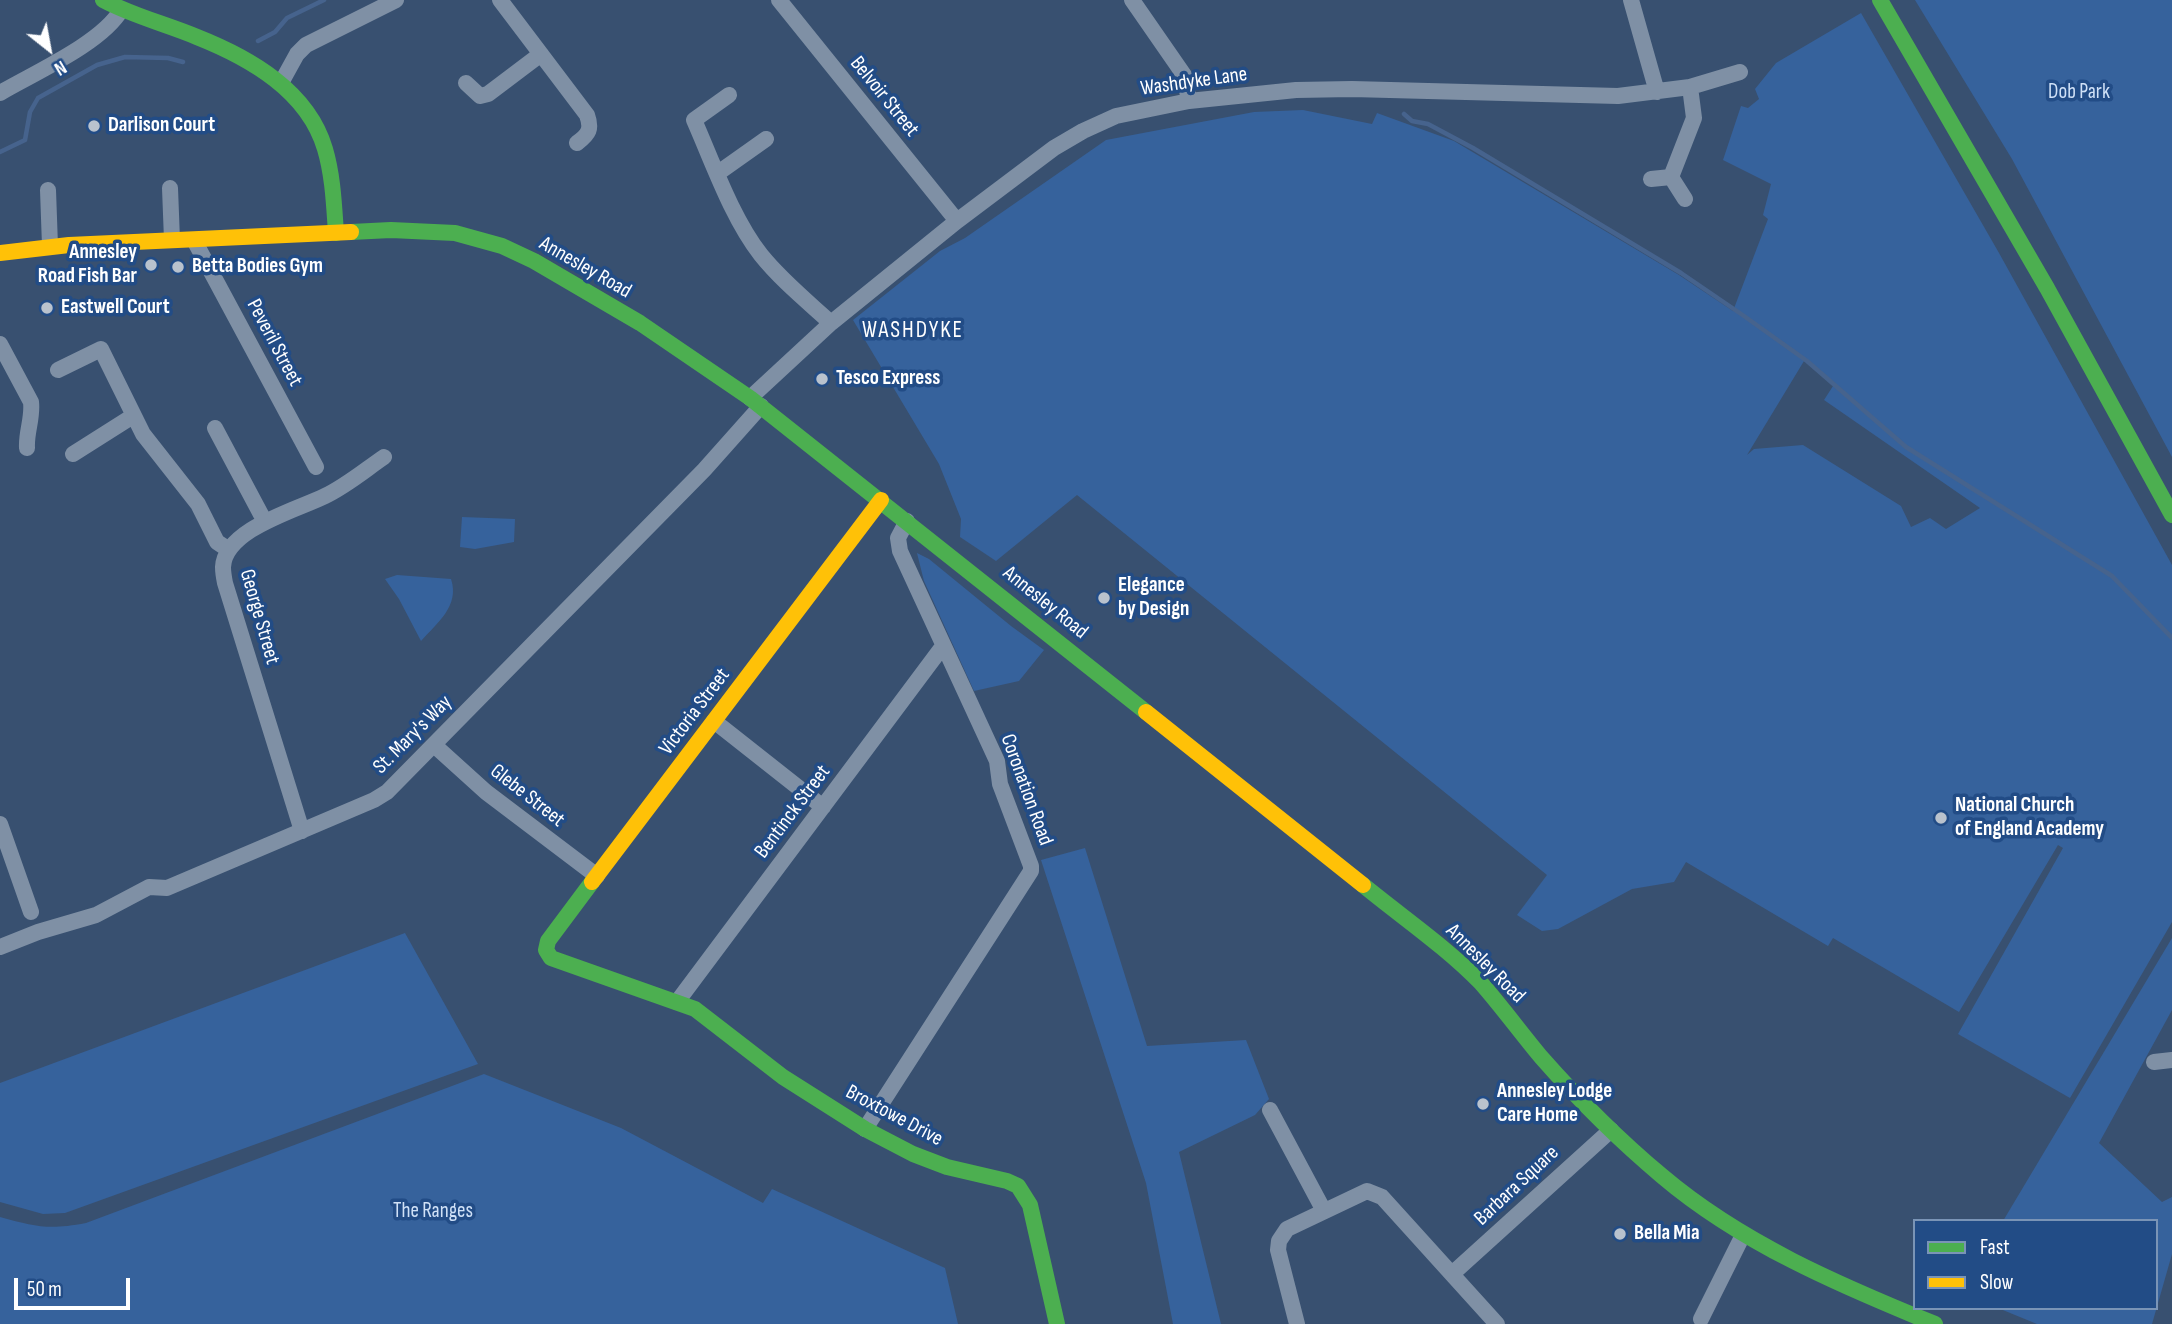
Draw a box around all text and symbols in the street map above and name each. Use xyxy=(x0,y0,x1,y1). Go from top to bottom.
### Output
north arrow xyxy=(14,14,84,84)
street label: Belvoir Street xyxy=(844,52,924,142)
text: N xyxy=(50,55,70,80)
street label: Washdyke Lane xyxy=(1139,62,1249,102)
park label: Dob Park xyxy=(2048,80,2110,106)
place label: Darlison Court xyxy=(108,113,215,139)
marker: Darlison Court xyxy=(86,118,102,134)
street label: Annesley Road xyxy=(535,232,635,304)
place label: Annesley Road Fish Bar xyxy=(38,240,137,290)
place label: Betta Bodies Gym xyxy=(192,254,323,280)
marker: Annesley Road Fish Bar xyxy=(143,257,159,273)
marker: Betta Bodies Gym xyxy=(170,259,186,275)
place label: Eastwell Court xyxy=(61,295,170,321)
street label: Peveril Street xyxy=(241,295,307,391)
marker: Eastwell Court xyxy=(39,300,55,316)
district label: WASHDYKE xyxy=(863,317,963,345)
place label: Tesco Express xyxy=(836,366,940,392)
marker: Tesco Express xyxy=(814,371,830,387)
street label: Annesley Road xyxy=(997,561,1093,645)
street label: George Street xyxy=(233,567,285,667)
place label: Elegance by Design xyxy=(1118,573,1189,623)
marker: Elegance by Design xyxy=(1096,590,1112,606)
street label: Victoria Street xyxy=(654,664,736,760)
street label: St. Mary's Way xyxy=(368,690,458,780)
street label: Coronation Road xyxy=(994,731,1058,849)
street label: Glebe Street xyxy=(485,759,569,833)
street label: Bentinck Street xyxy=(750,760,836,864)
place label: National Church of England Academy xyxy=(1955,793,2104,843)
marker: National Church of England Academy xyxy=(1933,810,1949,826)
street label: Annesley Road xyxy=(1440,919,1530,1009)
place label: Annesley Lodge Care Home xyxy=(1497,1079,1612,1129)
street label: Broxtowe Drive xyxy=(841,1080,947,1152)
marker: Annesley Lodge Care Home xyxy=(1475,1096,1491,1112)
street label: Barbara Square xyxy=(1470,1141,1564,1231)
park label: The Ranges xyxy=(393,1199,473,1225)
legend xyxy=(1913,1219,2158,1310)
place label: Bella Mia xyxy=(1634,1221,1699,1247)
marker: Bella Mia xyxy=(1612,1226,1628,1242)
text: Fast xyxy=(1980,1235,2010,1260)
scale bar xyxy=(18,1264,133,1308)
text: Slow xyxy=(1980,1270,2013,1295)
text: 50 m xyxy=(27,1277,62,1302)

